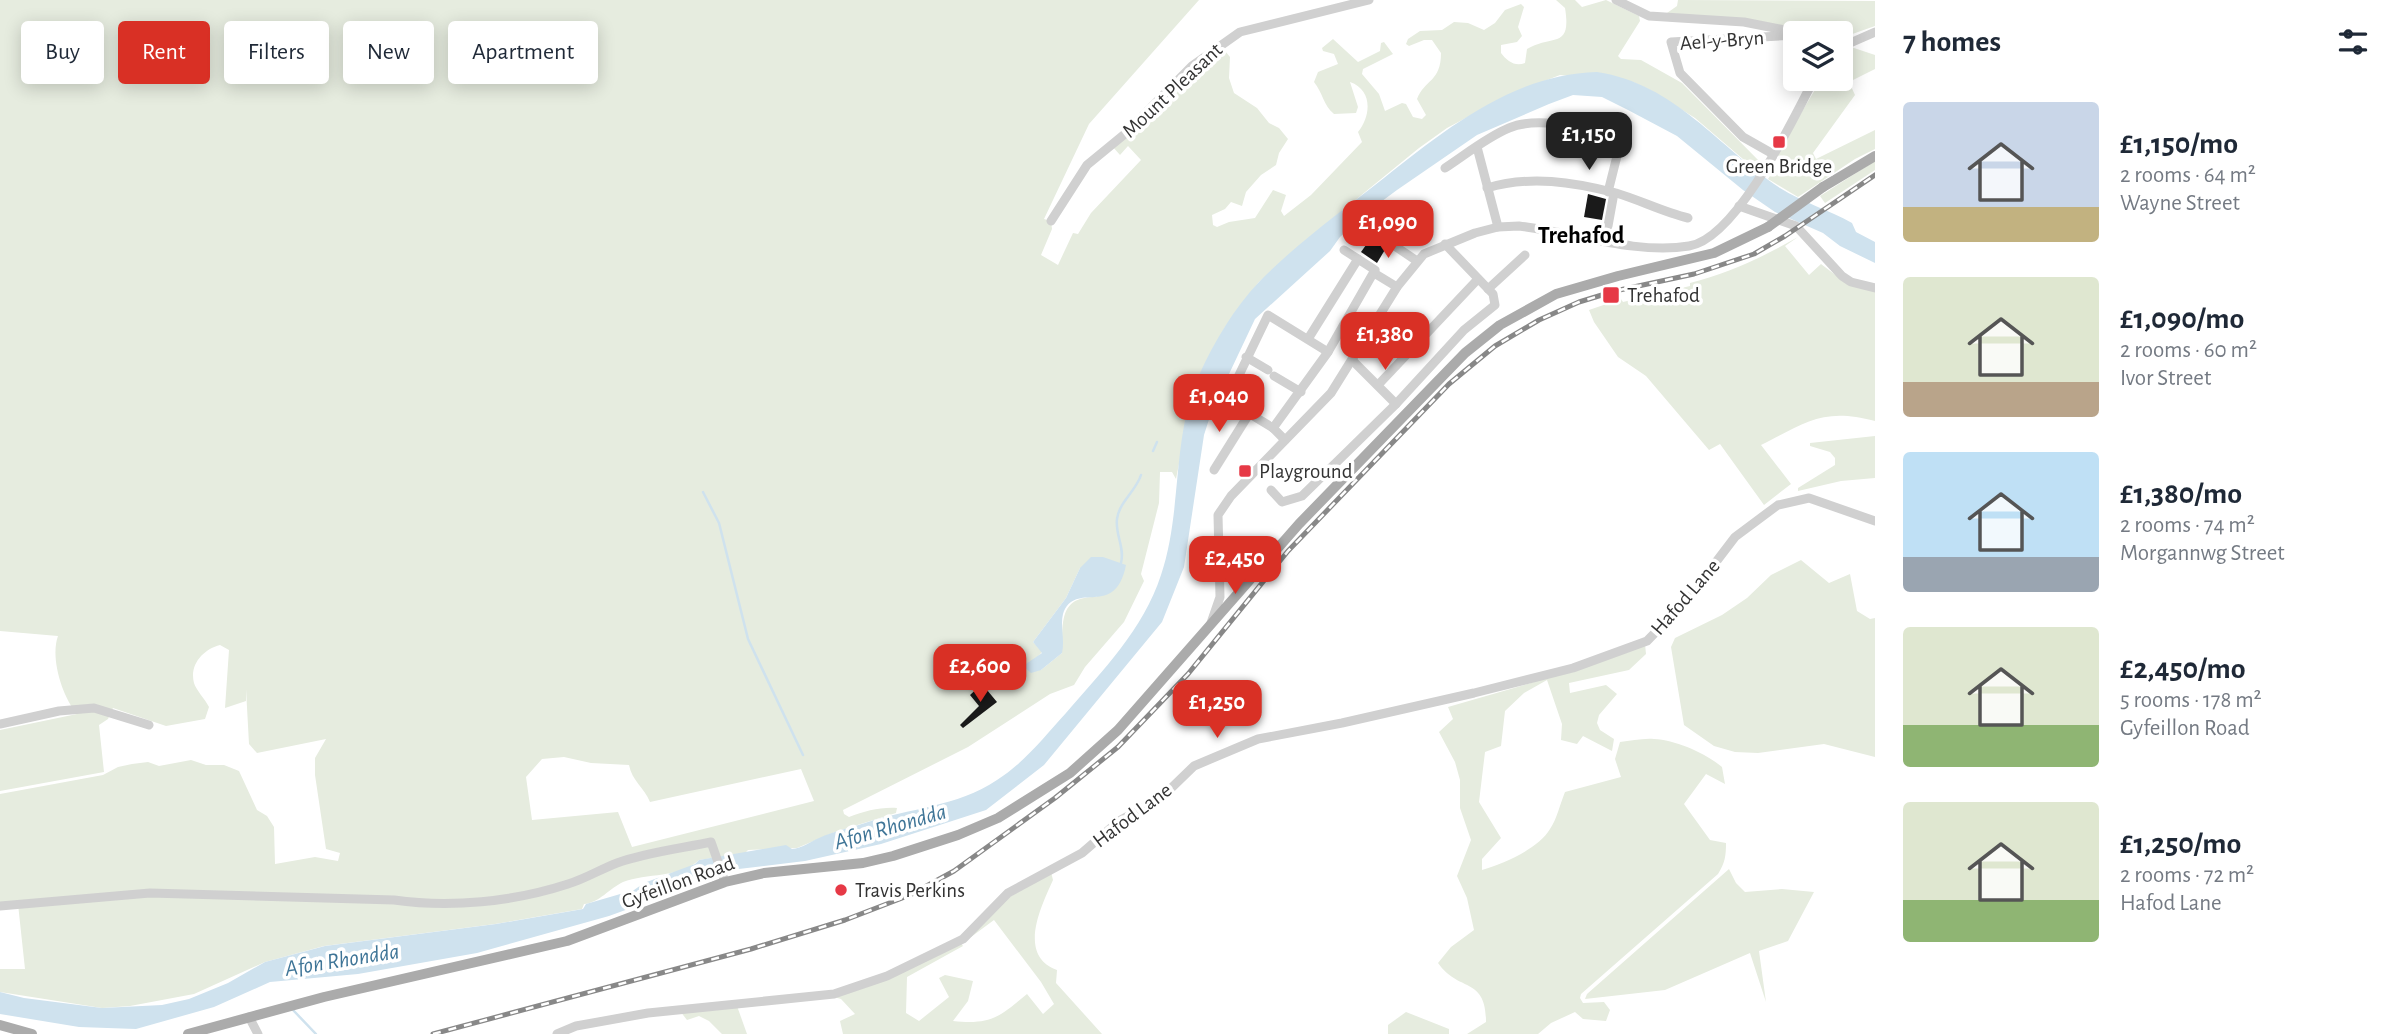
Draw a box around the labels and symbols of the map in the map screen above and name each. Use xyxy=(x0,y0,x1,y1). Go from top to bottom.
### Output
street label: Ael-y-Bryn xyxy=(1679,27,1765,54)
street label: Mount Pleasant xyxy=(1118,39,1227,142)
pin: £1,150 xyxy=(1532,113,1646,172)
marker: Green Bridge xyxy=(1771,134,1787,150)
place label: Green Bridge xyxy=(1726,156,1832,177)
pin: £1,090 xyxy=(1331,201,1445,260)
district label: Trehafod xyxy=(1538,224,1625,248)
marker: Trehafod xyxy=(1601,285,1621,305)
place label: Trehafod xyxy=(1627,285,1700,306)
pin: £1,380 xyxy=(1328,312,1442,372)
pin: £1,040 xyxy=(1162,374,1276,434)
place label: Playground xyxy=(1259,461,1353,482)
marker: Playground xyxy=(1237,463,1253,479)
pin: £2,450 xyxy=(1178,536,1292,596)
street label: Hafod Lane xyxy=(1647,555,1724,639)
pin: £2,600 xyxy=(923,644,1037,704)
pin: £1,250 xyxy=(1160,680,1274,740)
street label: Hafod Lane xyxy=(1089,779,1176,852)
water label: Afon Rhondda xyxy=(831,800,949,855)
street label: Gyfeillon Road xyxy=(619,852,738,913)
place label: Travis Perkins xyxy=(855,880,965,901)
marker: Travis Perkins xyxy=(833,882,849,898)
water label: Afon Rhondda xyxy=(282,940,401,981)

